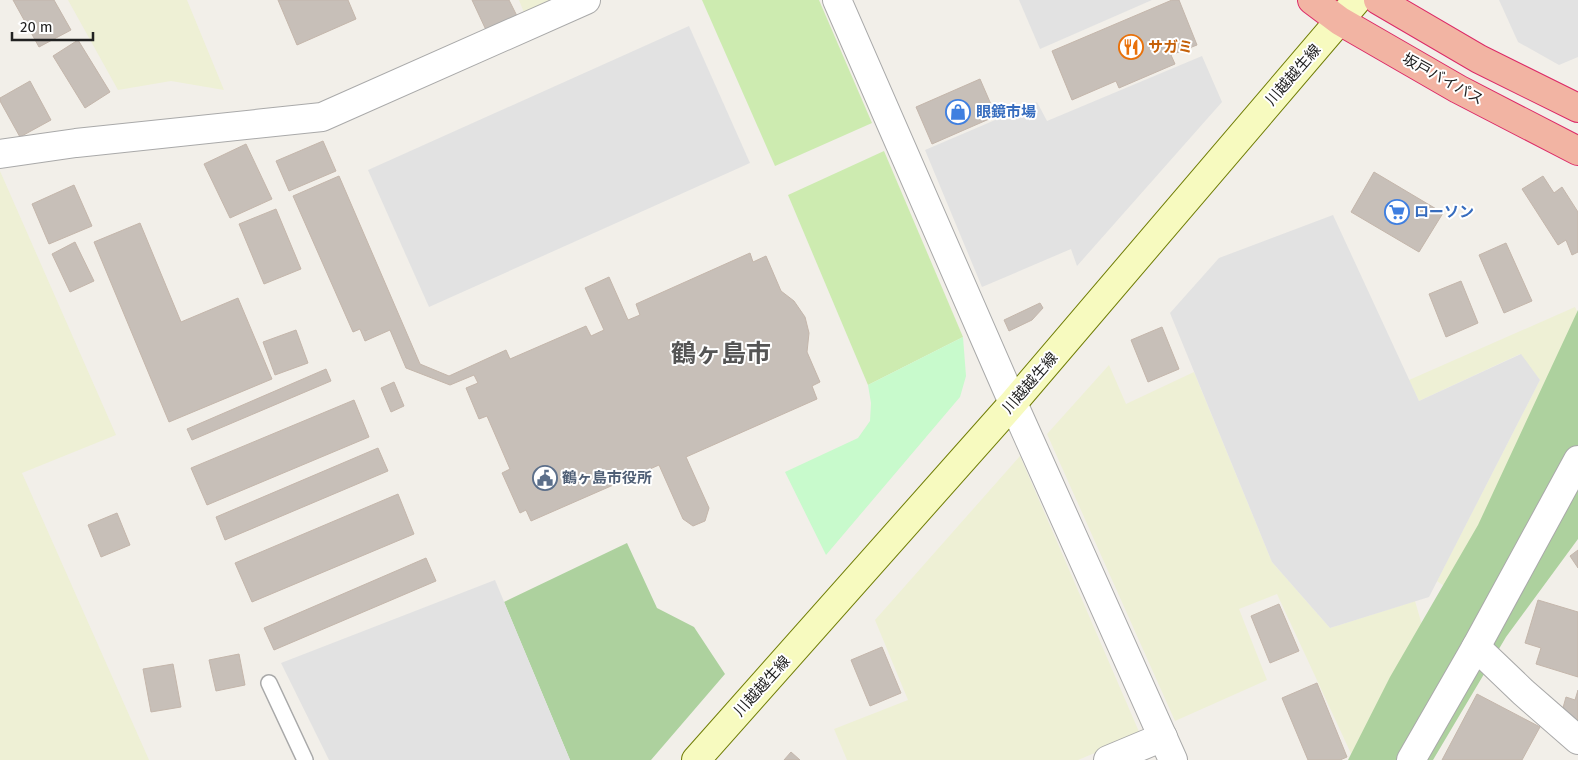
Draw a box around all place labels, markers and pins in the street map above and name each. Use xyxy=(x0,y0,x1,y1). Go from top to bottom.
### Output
restaurant icon: サガミ xyxy=(1118,34,1144,60)
place label: サガミ xyxy=(1148,38,1193,56)
shop icon: 眼鏡市場 xyxy=(945,99,971,125)
place label: 眼鏡市場 xyxy=(976,103,1036,121)
supermarket icon: ローソン xyxy=(1384,199,1410,225)
place label: ローソン xyxy=(1414,203,1474,221)
public building icon: 鶴ヶ島市役所 xyxy=(532,465,558,491)
place label: 鶴ヶ島市役所 xyxy=(562,469,652,487)

